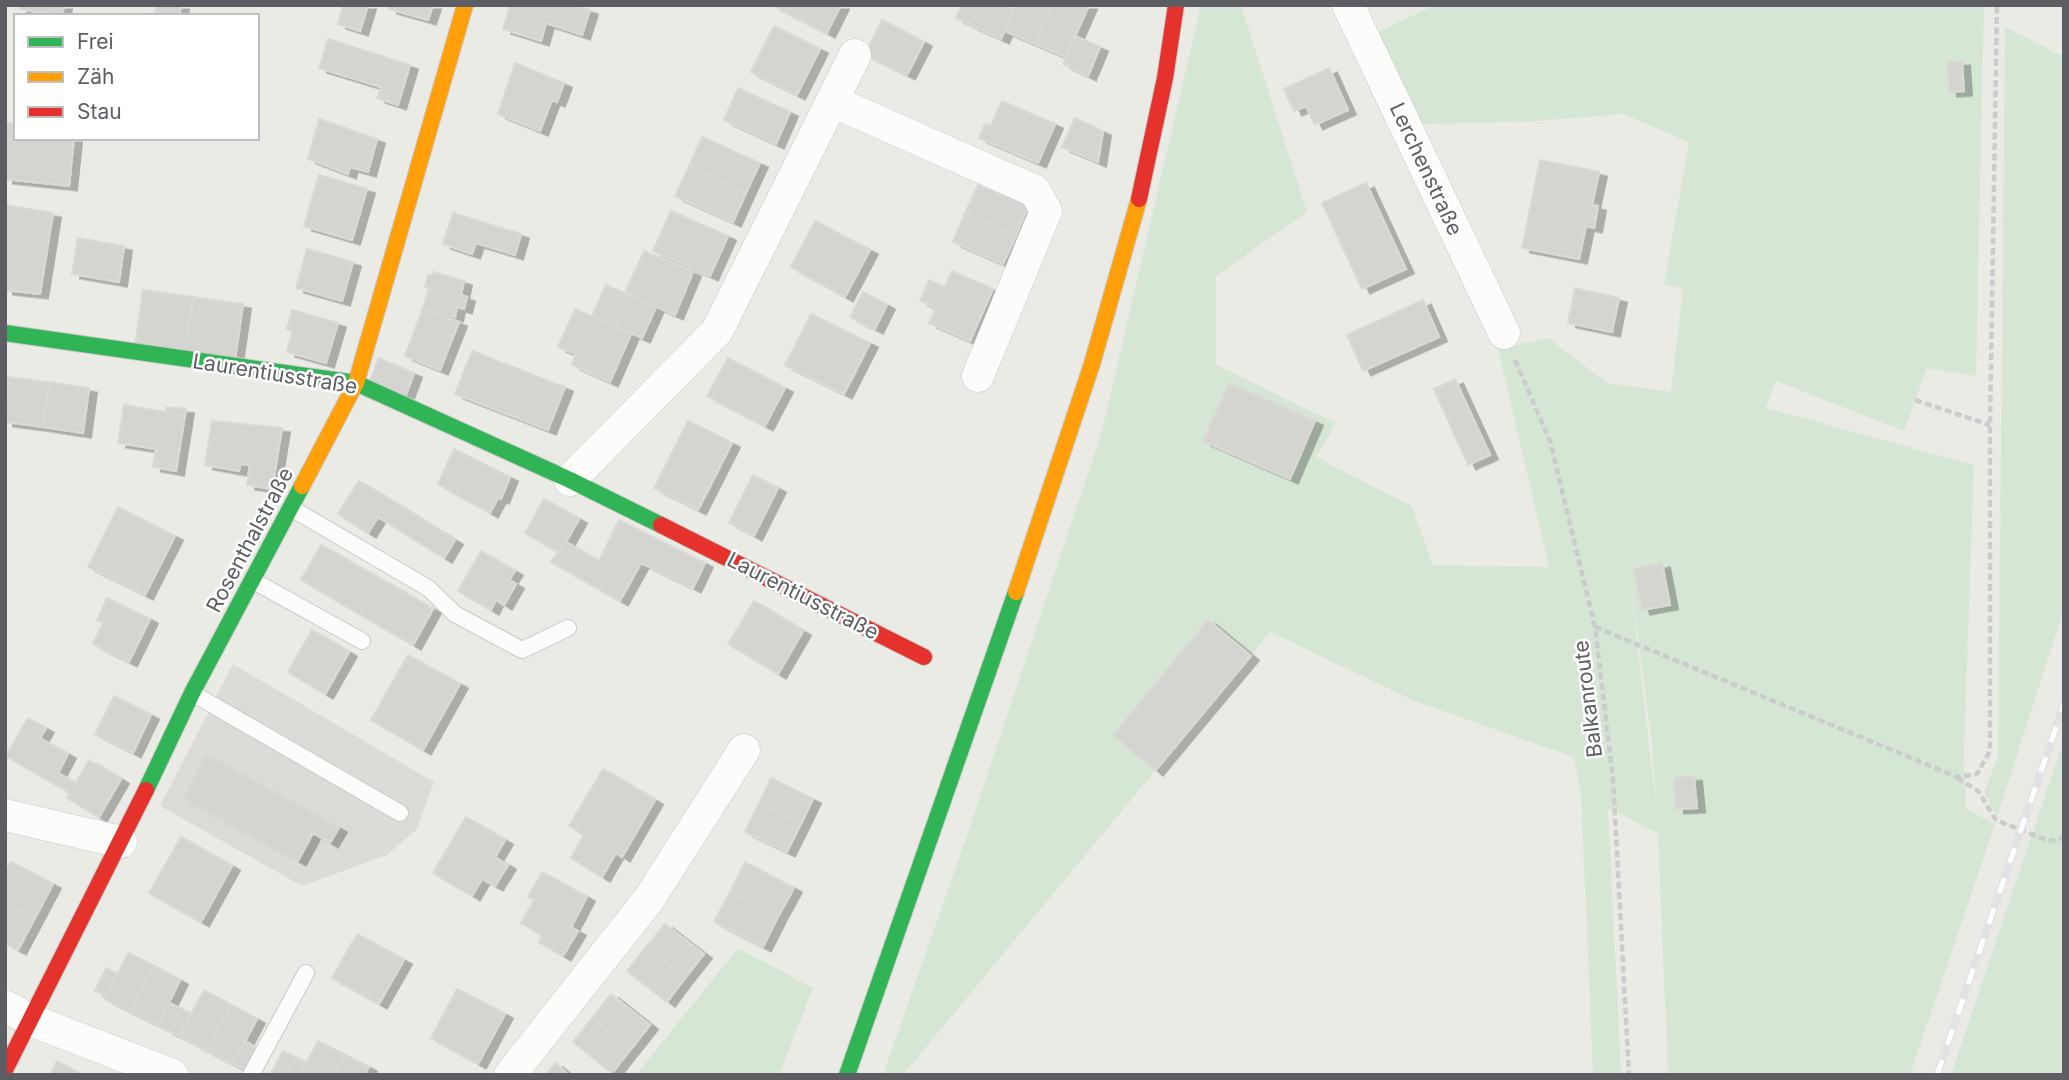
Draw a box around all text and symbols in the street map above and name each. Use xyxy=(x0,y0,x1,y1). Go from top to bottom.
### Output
legend xyxy=(14,14,259,140)
text: Frei xyxy=(77,29,114,54)
text: Zäh xyxy=(77,64,114,89)
street label: Lerchenstraße xyxy=(1385,98,1468,239)
text: Stau xyxy=(77,99,122,124)
street label: Laurentiusstraße xyxy=(191,348,359,399)
street label: Rosenthalstraße xyxy=(201,463,298,617)
street label: Laurentiusstraße xyxy=(723,547,883,645)
street label: Balkanroute xyxy=(1568,639,1607,759)

